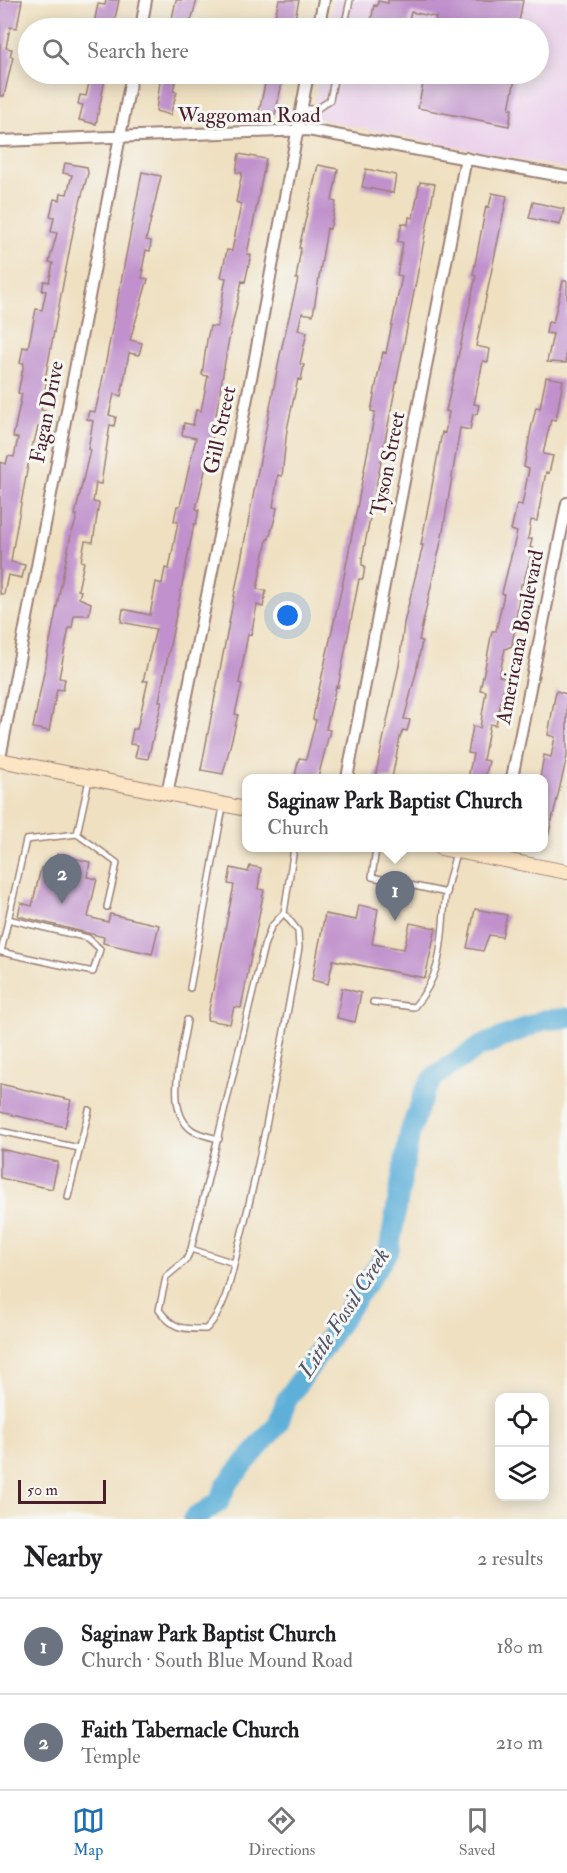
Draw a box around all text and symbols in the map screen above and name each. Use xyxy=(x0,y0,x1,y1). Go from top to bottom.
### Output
search box xyxy=(18,18,549,84)
icon: search xyxy=(39,35,72,68)
text: Search here xyxy=(87,37,189,65)
street label: Waggoman Road xyxy=(176,102,321,129)
street label: Fagan Drive xyxy=(24,358,70,465)
street label: Gill Street xyxy=(198,383,242,476)
street label: Tyson Street xyxy=(365,409,411,519)
street label: Americana Boulevard xyxy=(490,547,550,727)
your location xyxy=(273,601,302,630)
popup xyxy=(242,774,548,852)
text: Saginaw Park Baptist Church xyxy=(267,787,523,815)
text: Church xyxy=(267,815,329,840)
pin: 2 xyxy=(42,854,82,904)
pin: 1 xyxy=(376,872,414,921)
water label: Little Fossil Creek xyxy=(291,1243,396,1384)
map controls xyxy=(495,1393,549,1501)
button: locate xyxy=(495,1393,549,1447)
button: layers xyxy=(495,1447,549,1501)
scale bar xyxy=(18,1477,106,1504)
text: 50 m xyxy=(27,1480,58,1500)
text: Nearby xyxy=(24,1542,102,1574)
text: 2 results xyxy=(477,1546,543,1571)
text: Saginaw Park Baptist Church xyxy=(81,1620,336,1648)
text: 1 xyxy=(40,1634,47,1659)
text: 180 m xyxy=(496,1634,543,1659)
text: Church · South Blue Mound Road xyxy=(81,1648,353,1673)
text: Faith Tabernacle Church xyxy=(81,1716,299,1744)
text: 2 xyxy=(38,1730,49,1755)
text: 210 m xyxy=(496,1730,543,1755)
text: Temple xyxy=(81,1744,141,1769)
tab: Map xyxy=(72,1804,105,1860)
tab: Directions xyxy=(248,1804,315,1860)
tab: Saved xyxy=(459,1804,495,1860)

